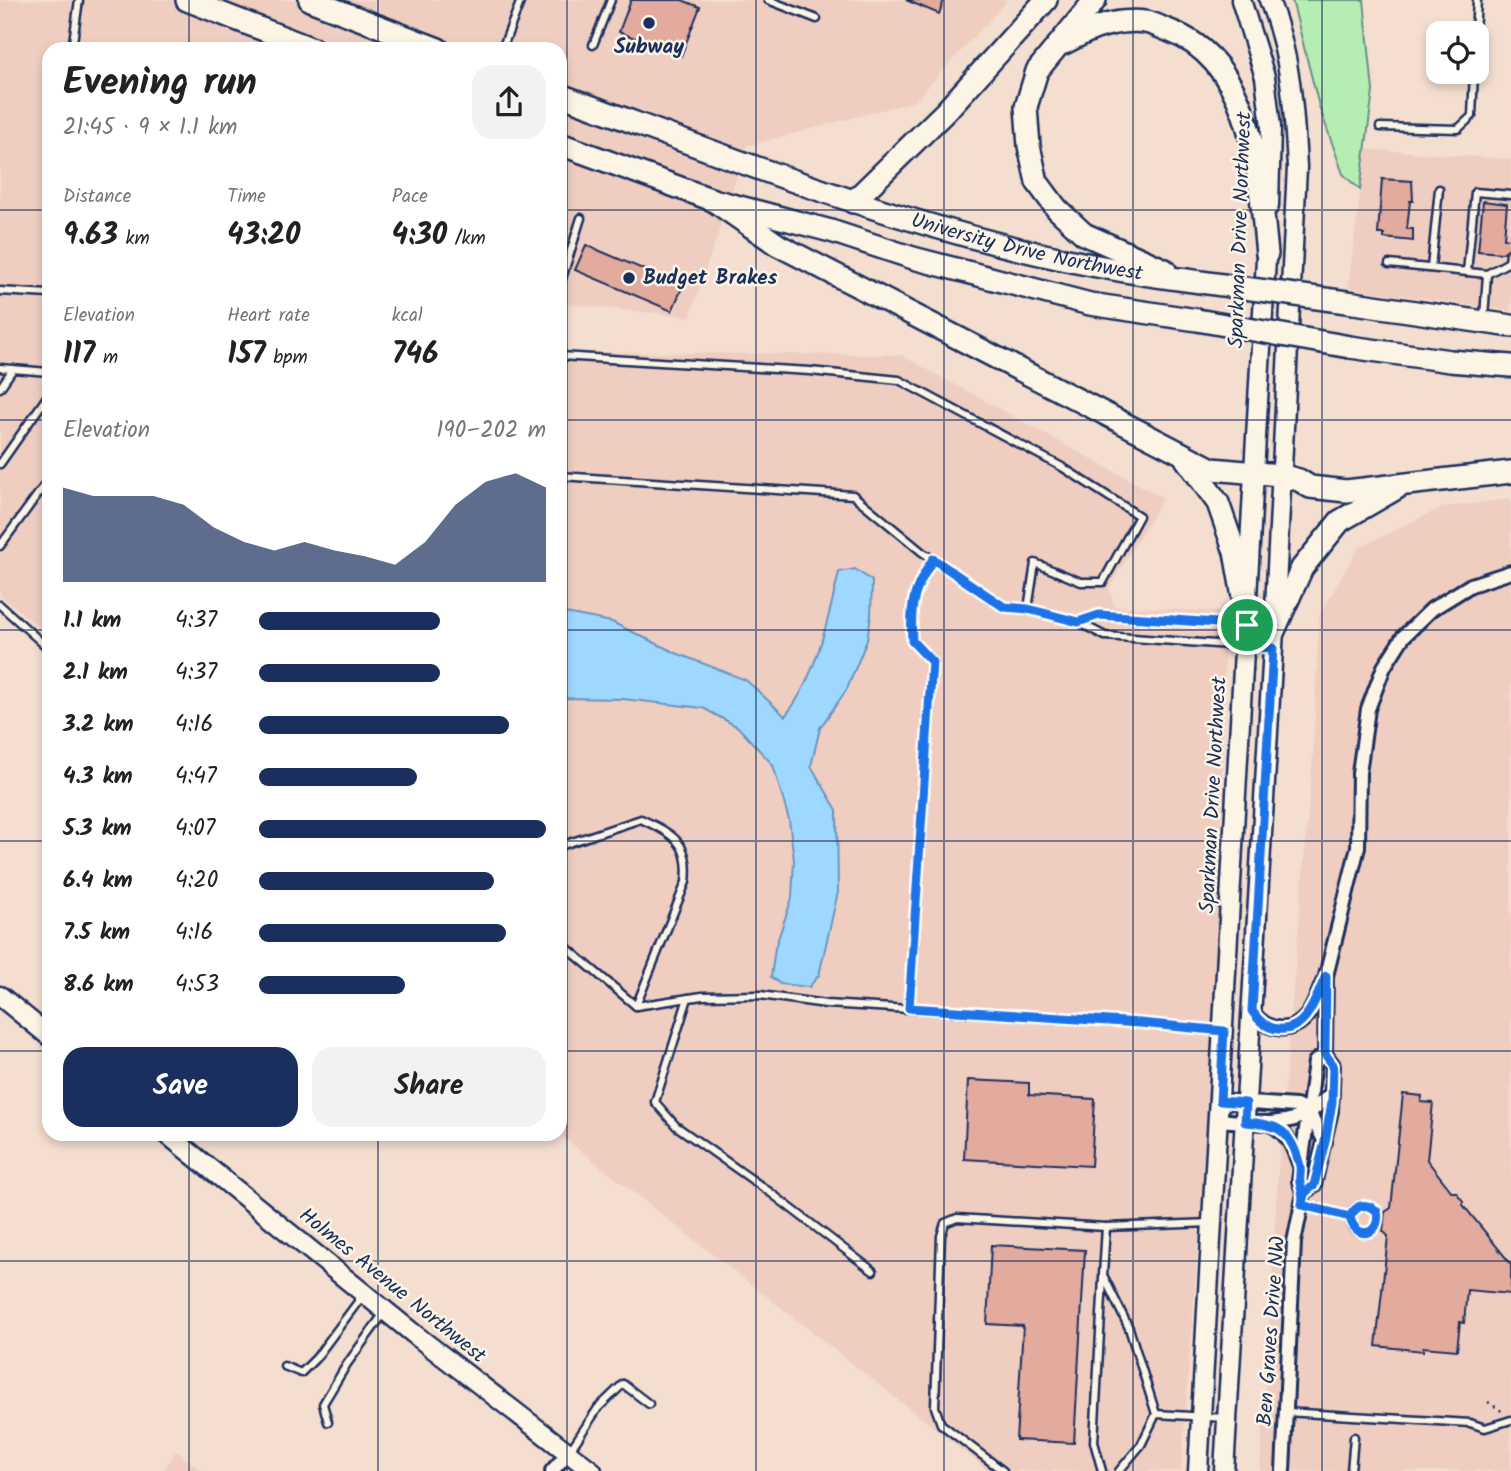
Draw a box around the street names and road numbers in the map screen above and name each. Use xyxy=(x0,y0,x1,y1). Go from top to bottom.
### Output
street label: Sparkman Drive Northwest xyxy=(1220,110,1262,349)
street label: University Drive Northwest xyxy=(907,204,1146,291)
street label: Sparkman Drive Northwest xyxy=(1191,675,1237,914)
street label: Holmes Avenue Northwest xyxy=(291,1200,494,1373)
street label: Ben Graves Drive NW xyxy=(1249,1235,1295,1427)

